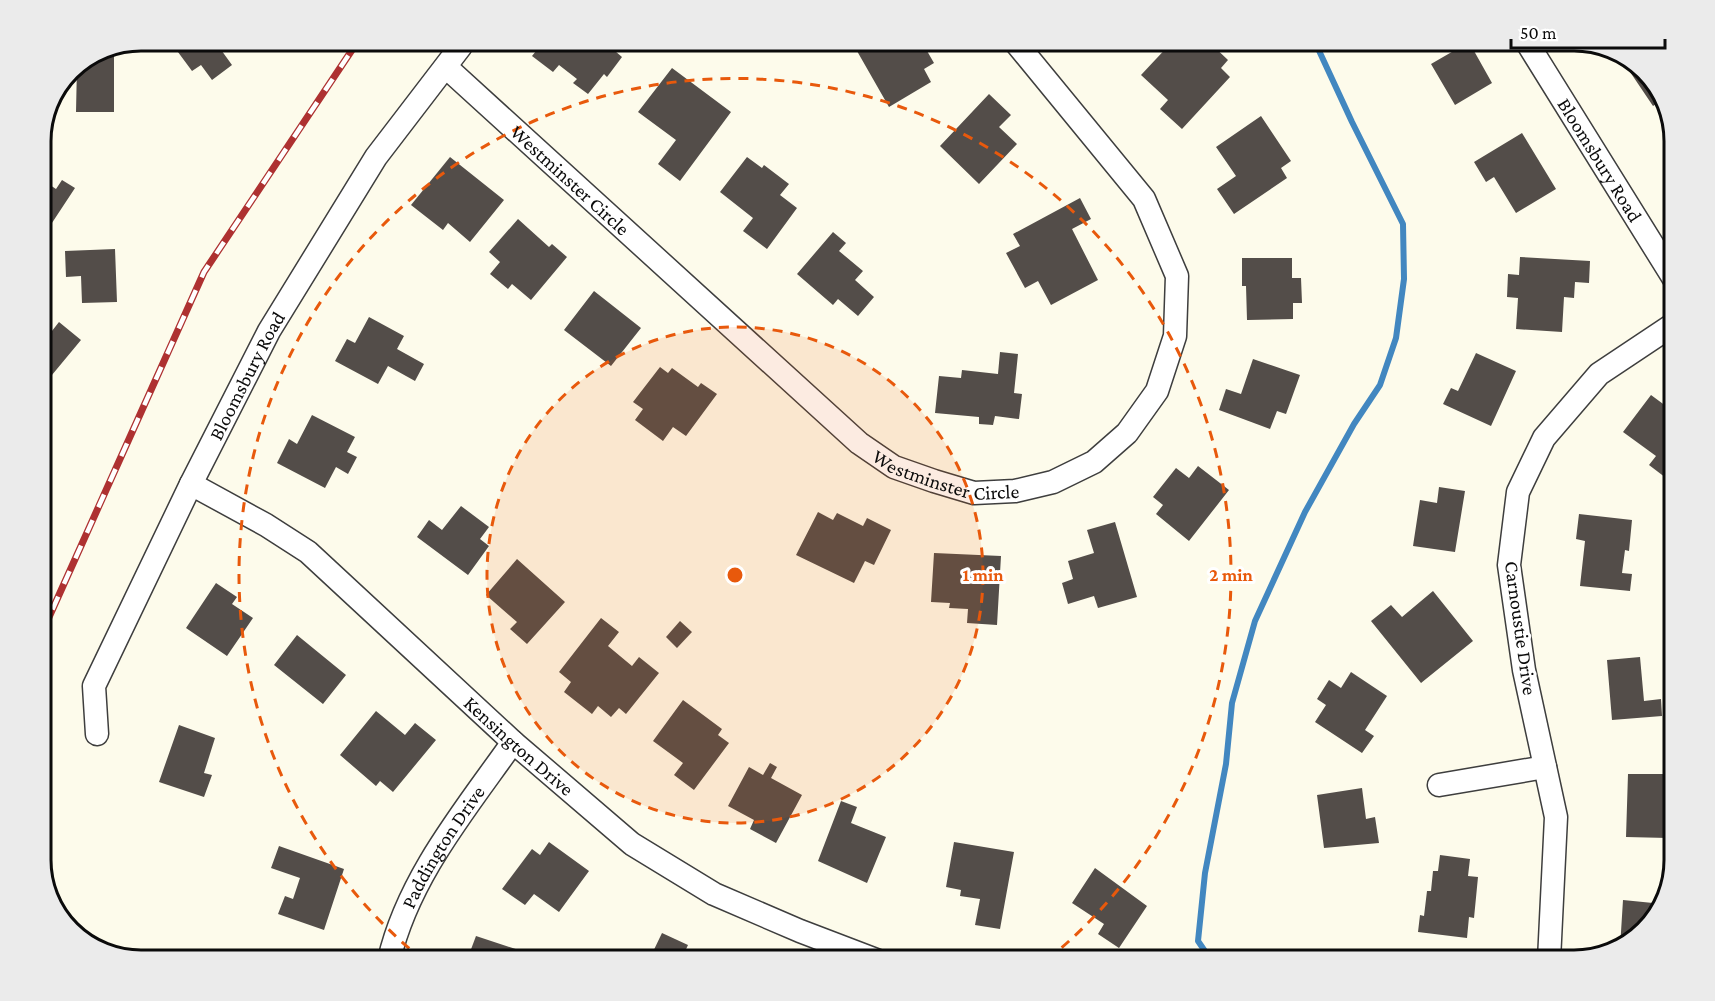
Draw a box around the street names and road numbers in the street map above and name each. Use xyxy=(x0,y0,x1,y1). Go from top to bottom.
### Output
street label: Bloomsbury Road xyxy=(1553,94,1647,226)
street label: Westminster Circle xyxy=(506,121,634,240)
street label: Bloomsbury Road xyxy=(204,307,290,443)
street label: Westminster Circle xyxy=(868,445,1020,504)
street label: Carnoustie Drive xyxy=(1501,560,1541,697)
street label: Kensington Drive xyxy=(460,692,578,800)
street label: Paddington Drive xyxy=(397,781,489,912)

